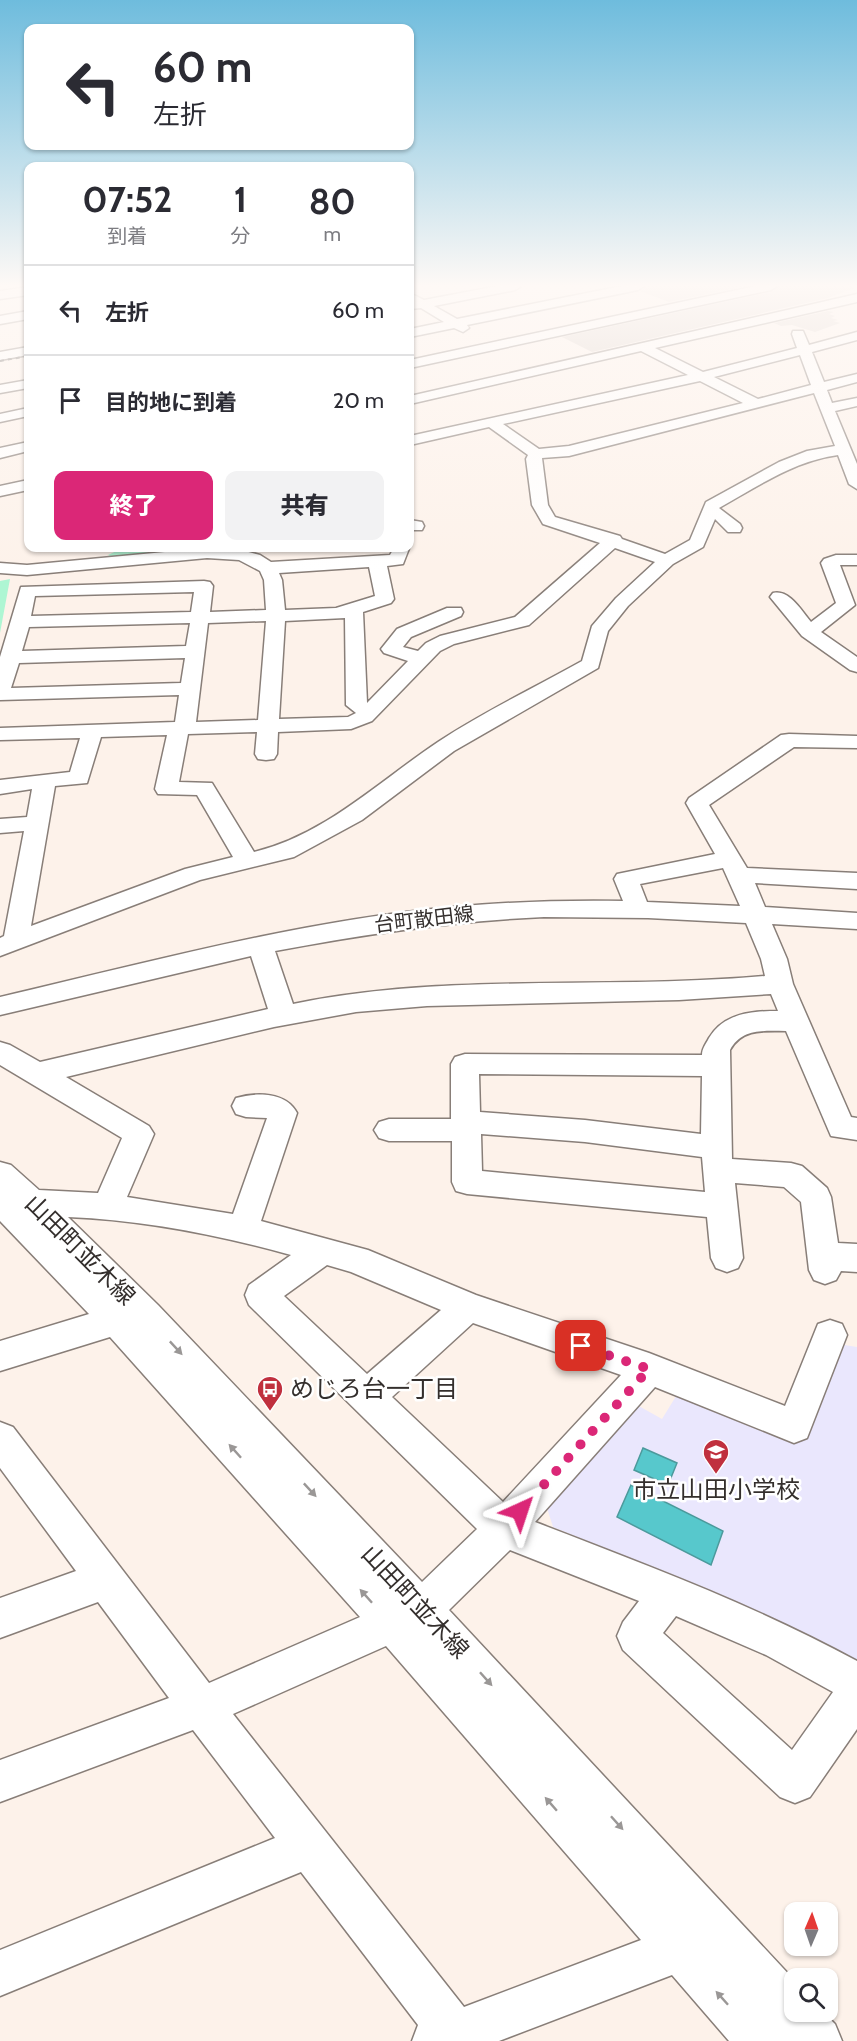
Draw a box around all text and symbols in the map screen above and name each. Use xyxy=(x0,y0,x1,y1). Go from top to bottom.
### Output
text: 60 m xyxy=(153,41,252,93)
icon: left xyxy=(54,48,132,126)
text: 左折 xyxy=(153,98,207,131)
text: 07:52 xyxy=(82,177,172,221)
text: 1 xyxy=(234,177,247,221)
text: 80 xyxy=(309,179,356,223)
text: m xyxy=(323,222,341,246)
text: 到着 xyxy=(107,224,147,248)
text: 分 xyxy=(230,224,250,248)
icon: left xyxy=(54,294,87,327)
text: 60 m xyxy=(332,297,384,324)
text: 左折 xyxy=(105,299,149,326)
icon: arrive xyxy=(54,384,87,417)
text: 20 m xyxy=(333,387,384,414)
text: 目的地に到着 xyxy=(105,389,237,416)
button: 終了 xyxy=(54,471,213,540)
button: 共有 xyxy=(225,471,384,540)
street label: 台町散田線 xyxy=(373,901,475,937)
street label: 山田町並木線 xyxy=(19,1188,142,1311)
pin xyxy=(555,1320,606,1371)
icon: arrive xyxy=(564,1329,597,1362)
one-way arrow xyxy=(169,1340,182,1355)
bus stop icon: めじろ台一丁目 xyxy=(255,1374,285,1412)
place label: めじろ台一丁目 xyxy=(290,1374,458,1403)
school or university icon: 市立山田小学校 xyxy=(701,1437,731,1475)
one-way arrow xyxy=(229,1444,242,1459)
place label: 市立山田小学校 xyxy=(632,1475,800,1504)
position arrow xyxy=(488,1479,552,1543)
one-way arrow xyxy=(303,1482,317,1497)
street label: 山田町並木線 xyxy=(356,1539,475,1664)
one-way arrow xyxy=(359,1588,373,1603)
one-way arrow xyxy=(479,1671,493,1686)
one-way arrow xyxy=(545,1797,558,1812)
one-way arrow xyxy=(610,1815,624,1830)
north arrow xyxy=(784,1902,838,1956)
map controls xyxy=(784,1902,838,2022)
button: search xyxy=(784,1968,838,2022)
one-way arrow xyxy=(715,1990,729,2005)

